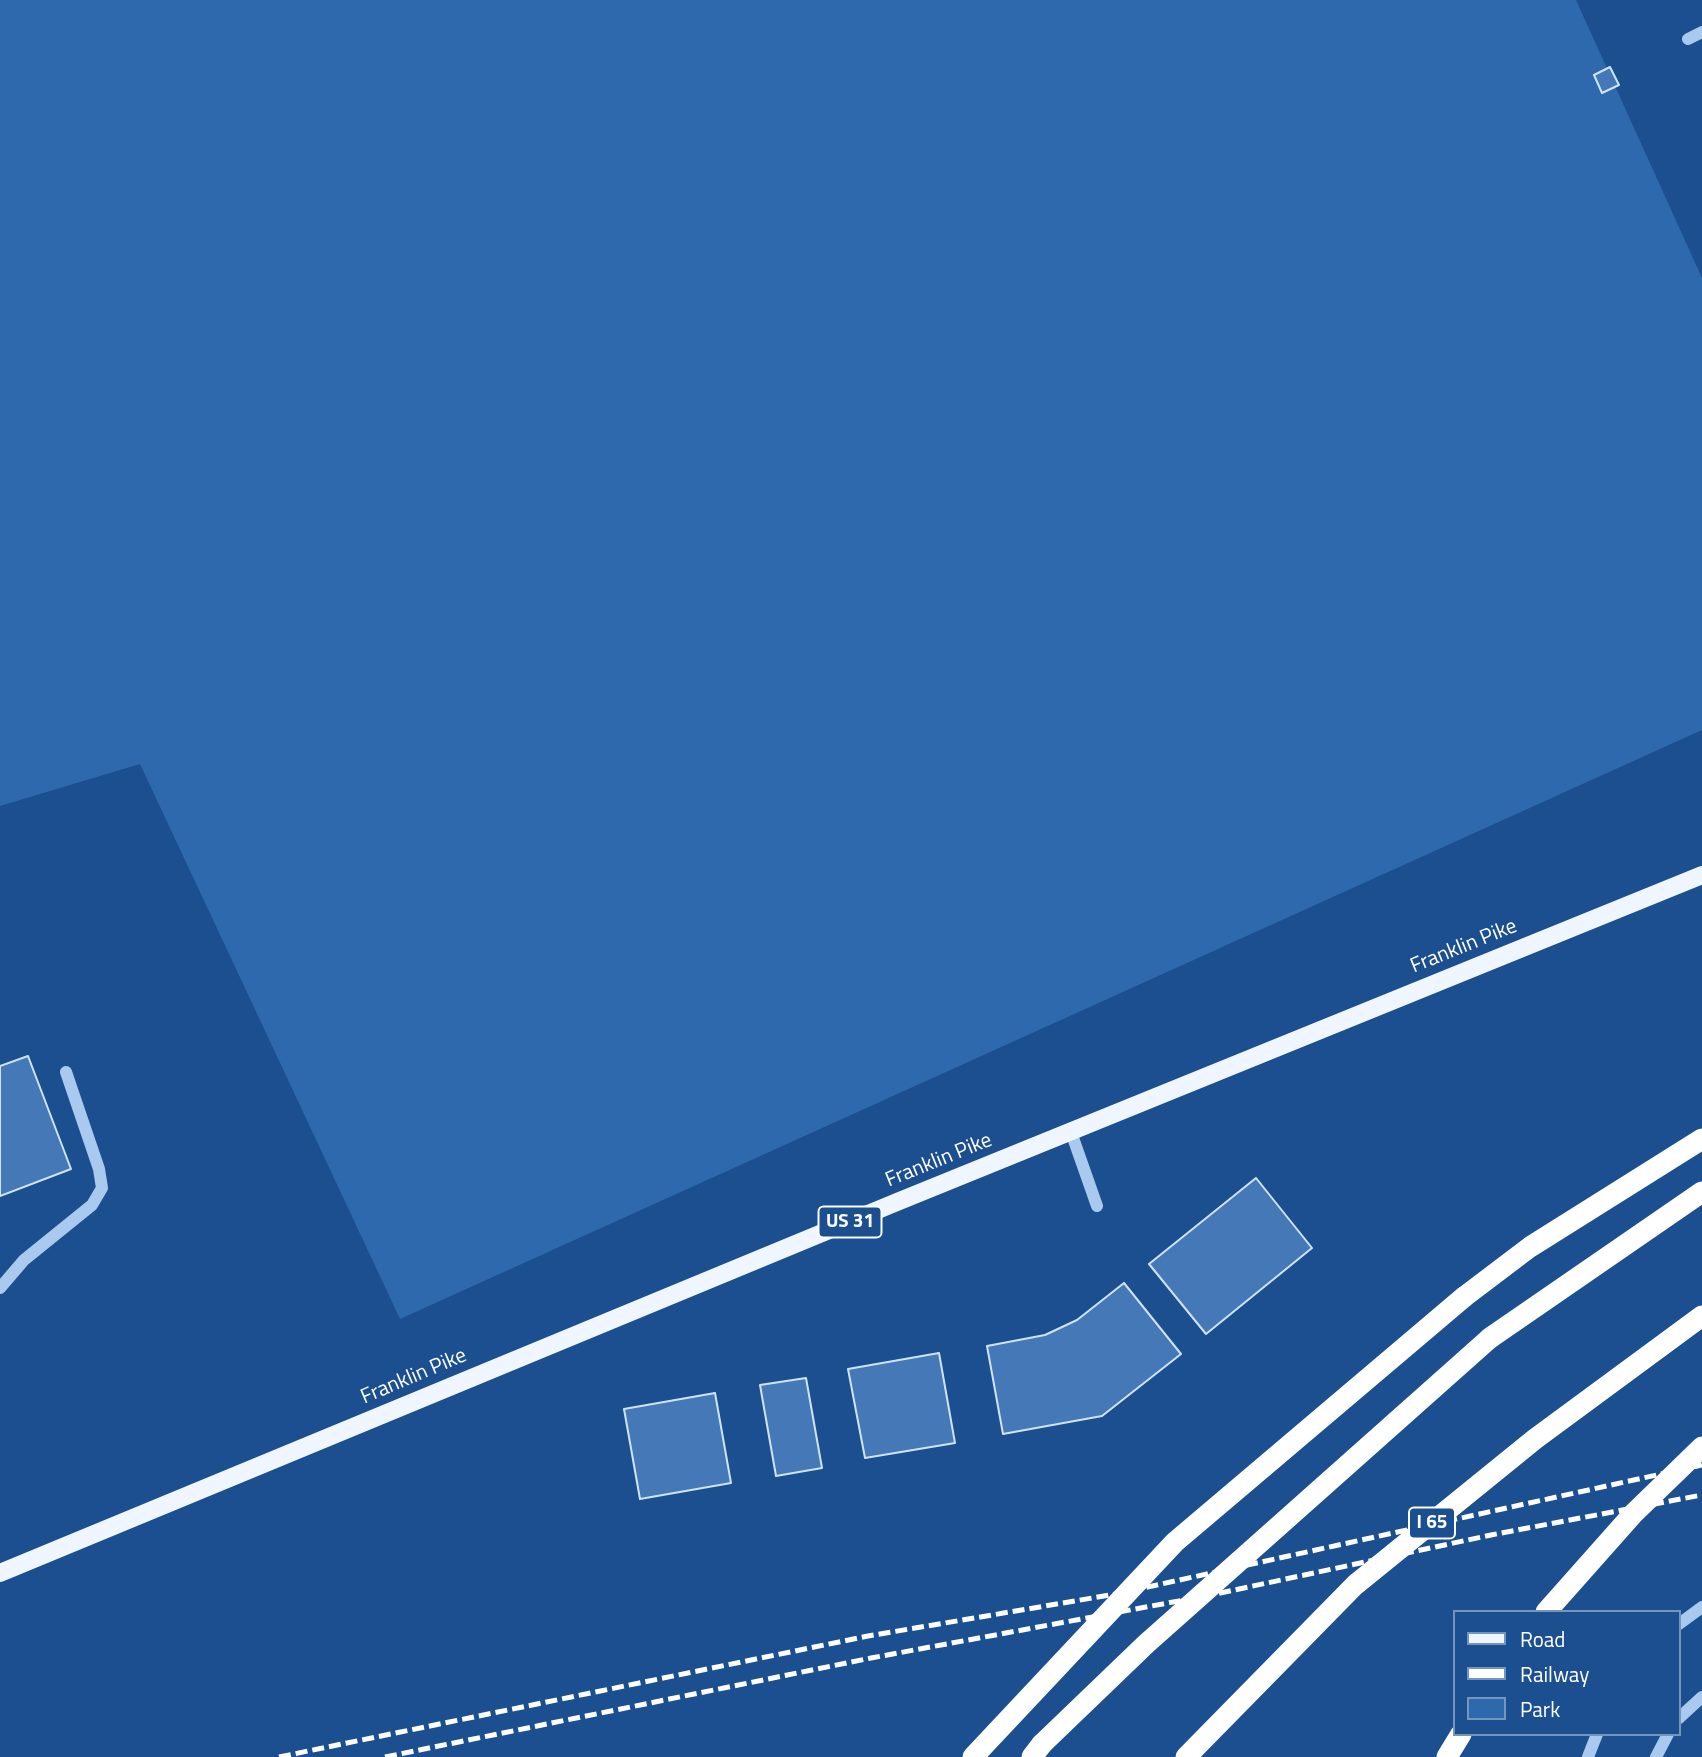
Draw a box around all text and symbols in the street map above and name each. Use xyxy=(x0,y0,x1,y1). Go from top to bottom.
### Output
street label: Franklin Pike xyxy=(1407,914,1521,980)
street label: Franklin Pike xyxy=(882,1128,996,1194)
road number: US 31 xyxy=(818,1206,882,1238)
street label: Franklin Pike xyxy=(357,1343,471,1411)
road number: I 65 xyxy=(1409,1508,1455,1539)
legend xyxy=(1454,1610,1681,1736)
text: Road xyxy=(1520,1623,1565,1655)
text: Railway xyxy=(1520,1658,1589,1690)
text: Park xyxy=(1520,1693,1560,1725)

